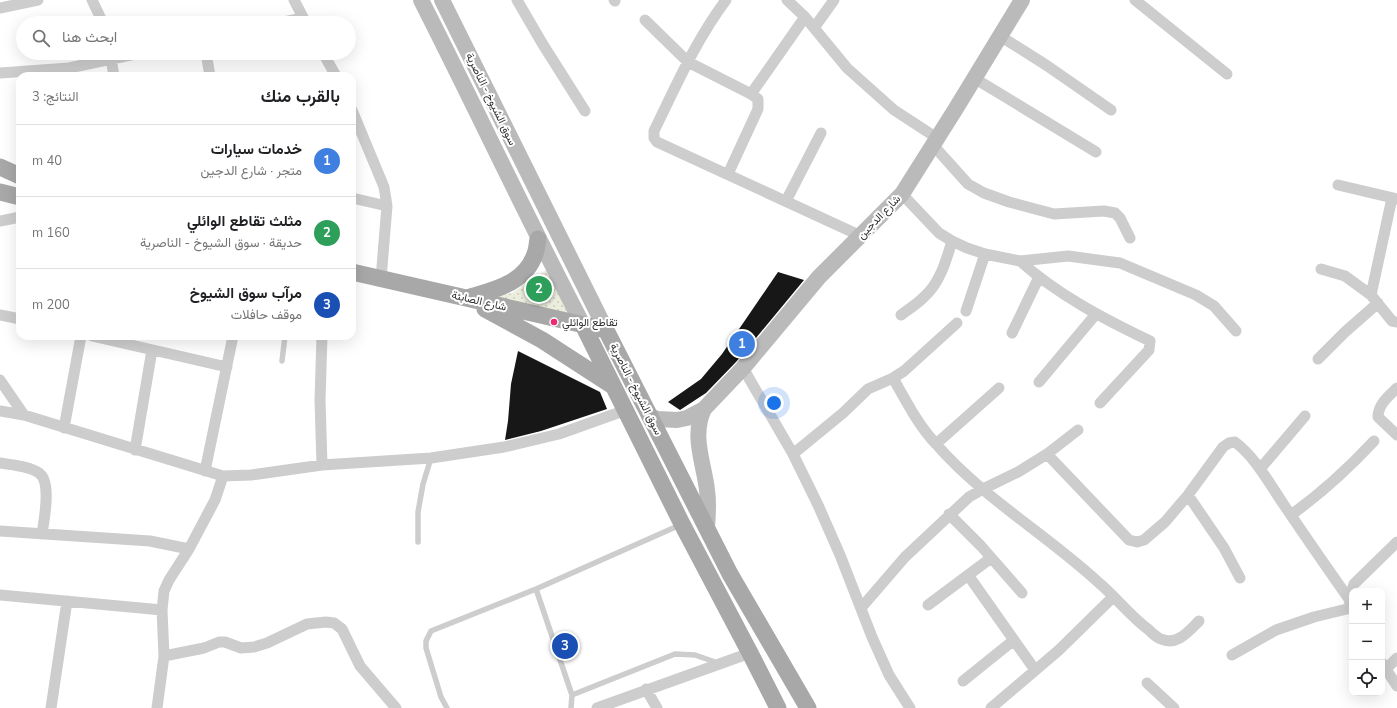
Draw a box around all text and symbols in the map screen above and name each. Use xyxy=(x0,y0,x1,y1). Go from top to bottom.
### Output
search box xyxy=(16,16,356,60)
icon: search xyxy=(30,27,52,49)
text: ابحث هنا xyxy=(62,27,117,47)
street label: سوق الشيوخ - الناصرية xyxy=(462,50,520,148)
text: بالقرب منك xyxy=(261,85,340,108)
text: النتائج: 3 xyxy=(32,88,79,106)
text: خدمات سيارات xyxy=(211,139,302,159)
text: 40 m xyxy=(32,152,62,170)
text: 1 xyxy=(323,152,331,170)
text: متجر · شارع الدجين xyxy=(200,162,302,180)
street label: شارع الدجين xyxy=(854,191,904,242)
text: مثلث تقاطع الوائلي xyxy=(187,211,302,231)
text: 160 m xyxy=(32,224,70,242)
text: 2 xyxy=(323,224,331,242)
text: حديقة · سوق الشيوخ - الناصرية xyxy=(140,234,302,252)
pin: 2 xyxy=(526,274,552,304)
text: مرآب سوق الشيوخ xyxy=(190,283,302,303)
street label: شارع الصابئة xyxy=(450,287,508,315)
text: 200 m xyxy=(32,296,70,314)
text: 3 xyxy=(323,296,331,314)
text: موقف حافلات xyxy=(231,306,302,324)
place label: تقاطع الوائلي xyxy=(562,315,618,332)
marker: تقاطع الوائلي xyxy=(549,317,559,327)
pin: 1 xyxy=(729,329,755,359)
street label: سوق الشيوخ - الناصرية xyxy=(606,341,666,438)
your location xyxy=(764,393,784,413)
map controls xyxy=(1349,588,1385,696)
button: + xyxy=(1349,588,1385,624)
button: − xyxy=(1349,624,1385,660)
pin: 3 xyxy=(552,631,578,661)
button: locate xyxy=(1349,660,1385,696)

